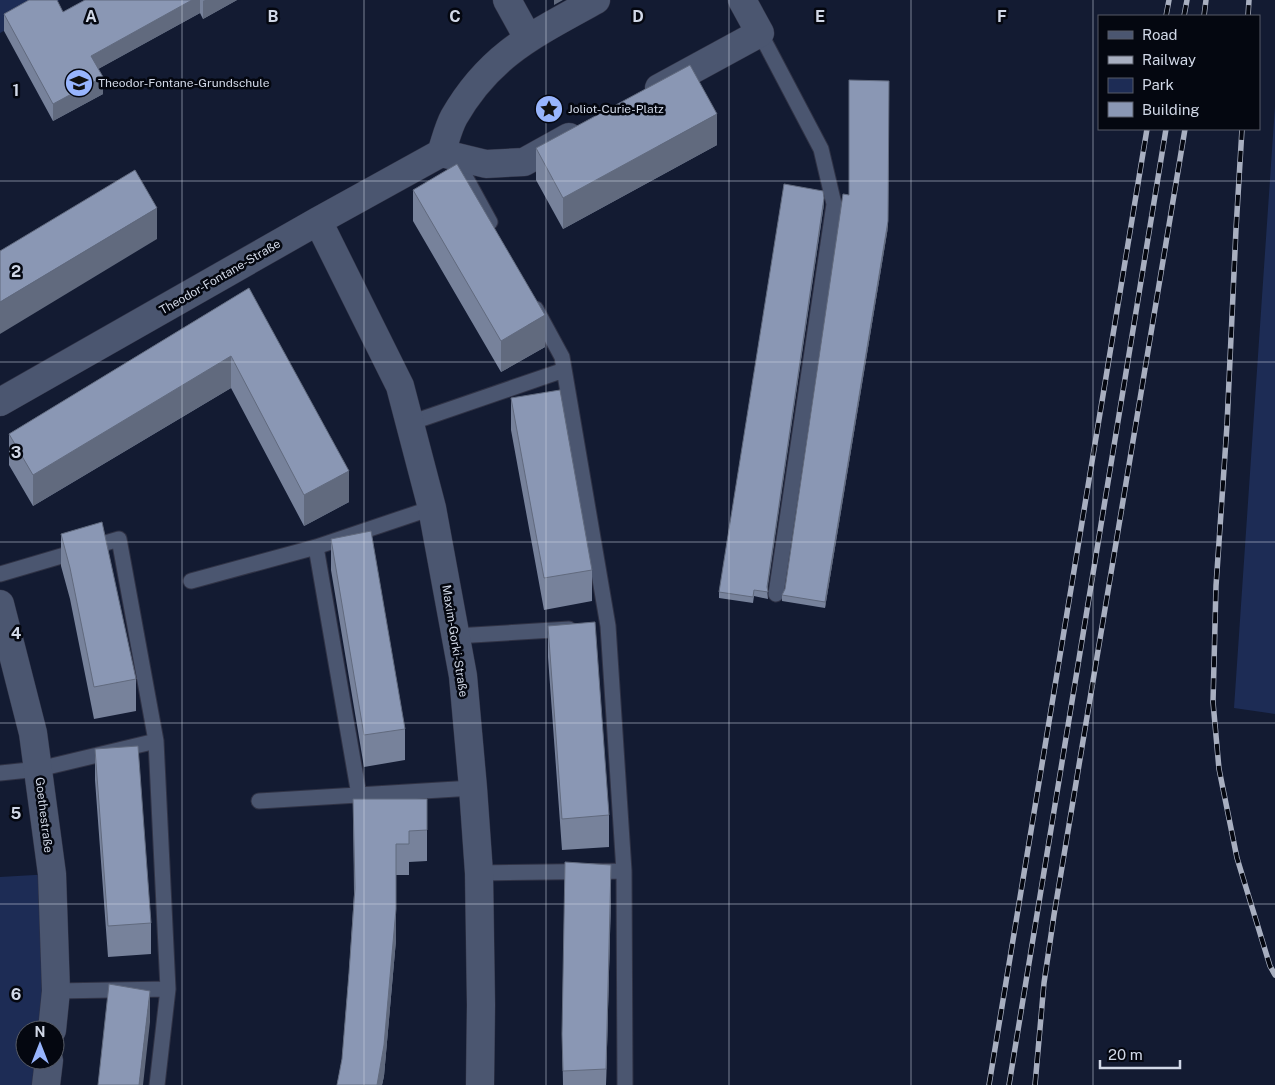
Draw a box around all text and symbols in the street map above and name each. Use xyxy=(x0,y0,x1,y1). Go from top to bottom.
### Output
text: A xyxy=(85,7,97,26)
text: B xyxy=(268,7,279,26)
text: C xyxy=(449,7,461,26)
text: D xyxy=(632,7,644,26)
text: E xyxy=(815,7,825,26)
text: F xyxy=(997,7,1007,26)
legend xyxy=(1098,15,1260,130)
text: Road xyxy=(1142,26,1178,43)
text: Railway xyxy=(1142,51,1196,68)
school or university icon: Theodor-Fontane-Grundschule xyxy=(64,68,94,98)
place label: Theodor-Fontane-Grundschule xyxy=(98,76,270,90)
text: Park xyxy=(1142,76,1174,93)
text: 1 xyxy=(13,81,19,100)
place icon: Joliot-Curie-Platz xyxy=(534,94,564,124)
text: Building xyxy=(1142,101,1200,118)
place label: Joliot-Curie-Platz xyxy=(568,102,664,116)
street label: Theodor-Fontane-Straße xyxy=(157,236,283,317)
text: 2 xyxy=(11,262,21,281)
text: 3 xyxy=(11,443,21,462)
street label: Maxim-Gorki-Straße xyxy=(439,584,471,698)
text: 4 xyxy=(11,624,22,643)
street label: Goethestraße xyxy=(32,776,56,854)
text: 5 xyxy=(11,804,22,823)
text: 6 xyxy=(11,985,21,1004)
north arrow xyxy=(15,1020,65,1070)
text: N xyxy=(35,1024,45,1040)
scale bar xyxy=(1100,1038,1180,1070)
text: 20 m xyxy=(1108,1046,1143,1063)

